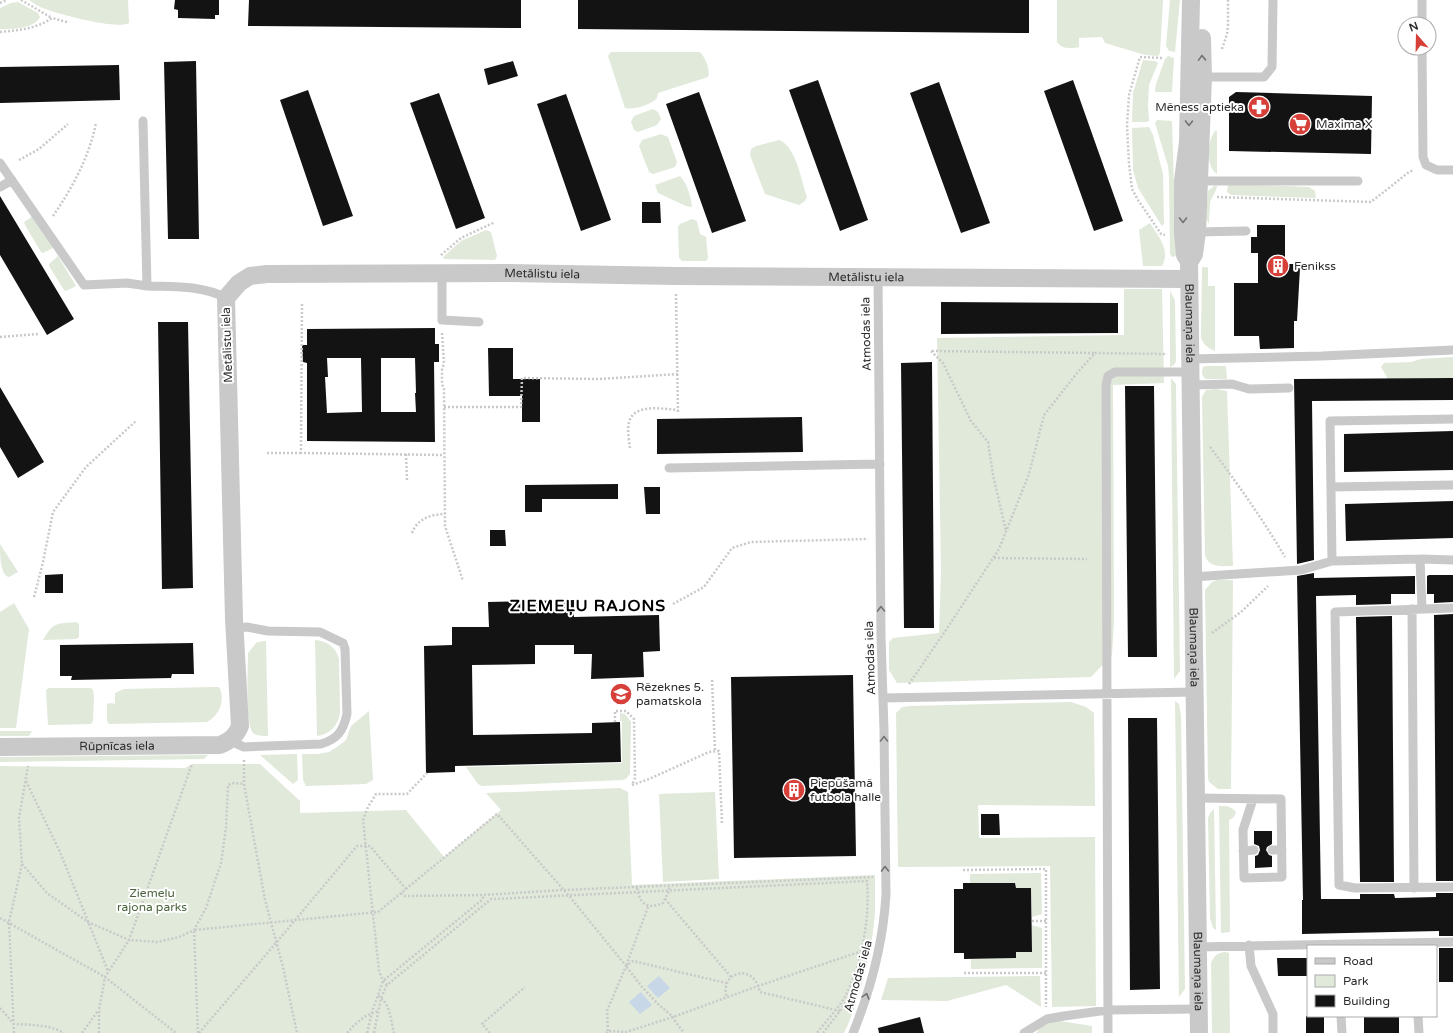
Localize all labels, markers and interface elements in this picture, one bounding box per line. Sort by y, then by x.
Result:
north arrow [1397,16,1437,56]
text: N [1407,19,1420,35]
one-way arrow [1198,55,1207,61]
pharmacy icon: Mēness aptieka [1246,94,1272,120]
place label: Mēness aptieka [1155,100,1244,114]
supermarket icon: Maxima X [1287,111,1313,137]
place label: Maxima X [1316,117,1373,131]
one-way arrow [1184,120,1193,126]
one-way arrow [1179,217,1187,223]
building icon: Fenikss [1265,253,1291,279]
place label: Fenikss [1294,259,1336,273]
street label: Metālistu iela [504,266,580,281]
street label: Metālistu iela [828,270,904,284]
street label: Blaumaņa iela [1182,283,1197,363]
street label: Atmodas iela [858,297,874,371]
street label: Metālistu iela [219,307,235,383]
district label: ZIEMEĻU RAJONS [510,596,666,616]
one-way arrow [877,606,885,612]
street label: Blaumaņa iela [1186,607,1202,687]
street label: Atmodas iela [862,621,878,695]
place label: Rēzeknes 5. pamatskola [636,680,704,708]
school or university icon: Rēzeknes 5. pamatskola [608,681,634,707]
one-way arrow [880,736,888,742]
street label: Rūpnīcas iela [79,739,155,753]
place label: Piepūšamā futbola halle [810,776,881,804]
building icon: Piepūšamā futbola halle [781,777,807,803]
one-way arrow [881,866,890,872]
park label: Ziemeļu rajona parks [117,886,187,914]
street label: Blaumaņa iela [1191,931,1206,1011]
street label: Atmodas iela [841,938,875,1014]
legend [1307,945,1437,1017]
text: Road [1343,954,1373,968]
text: Park [1343,974,1369,988]
one-way arrow [861,993,870,1000]
text: Building [1343,994,1390,1008]

